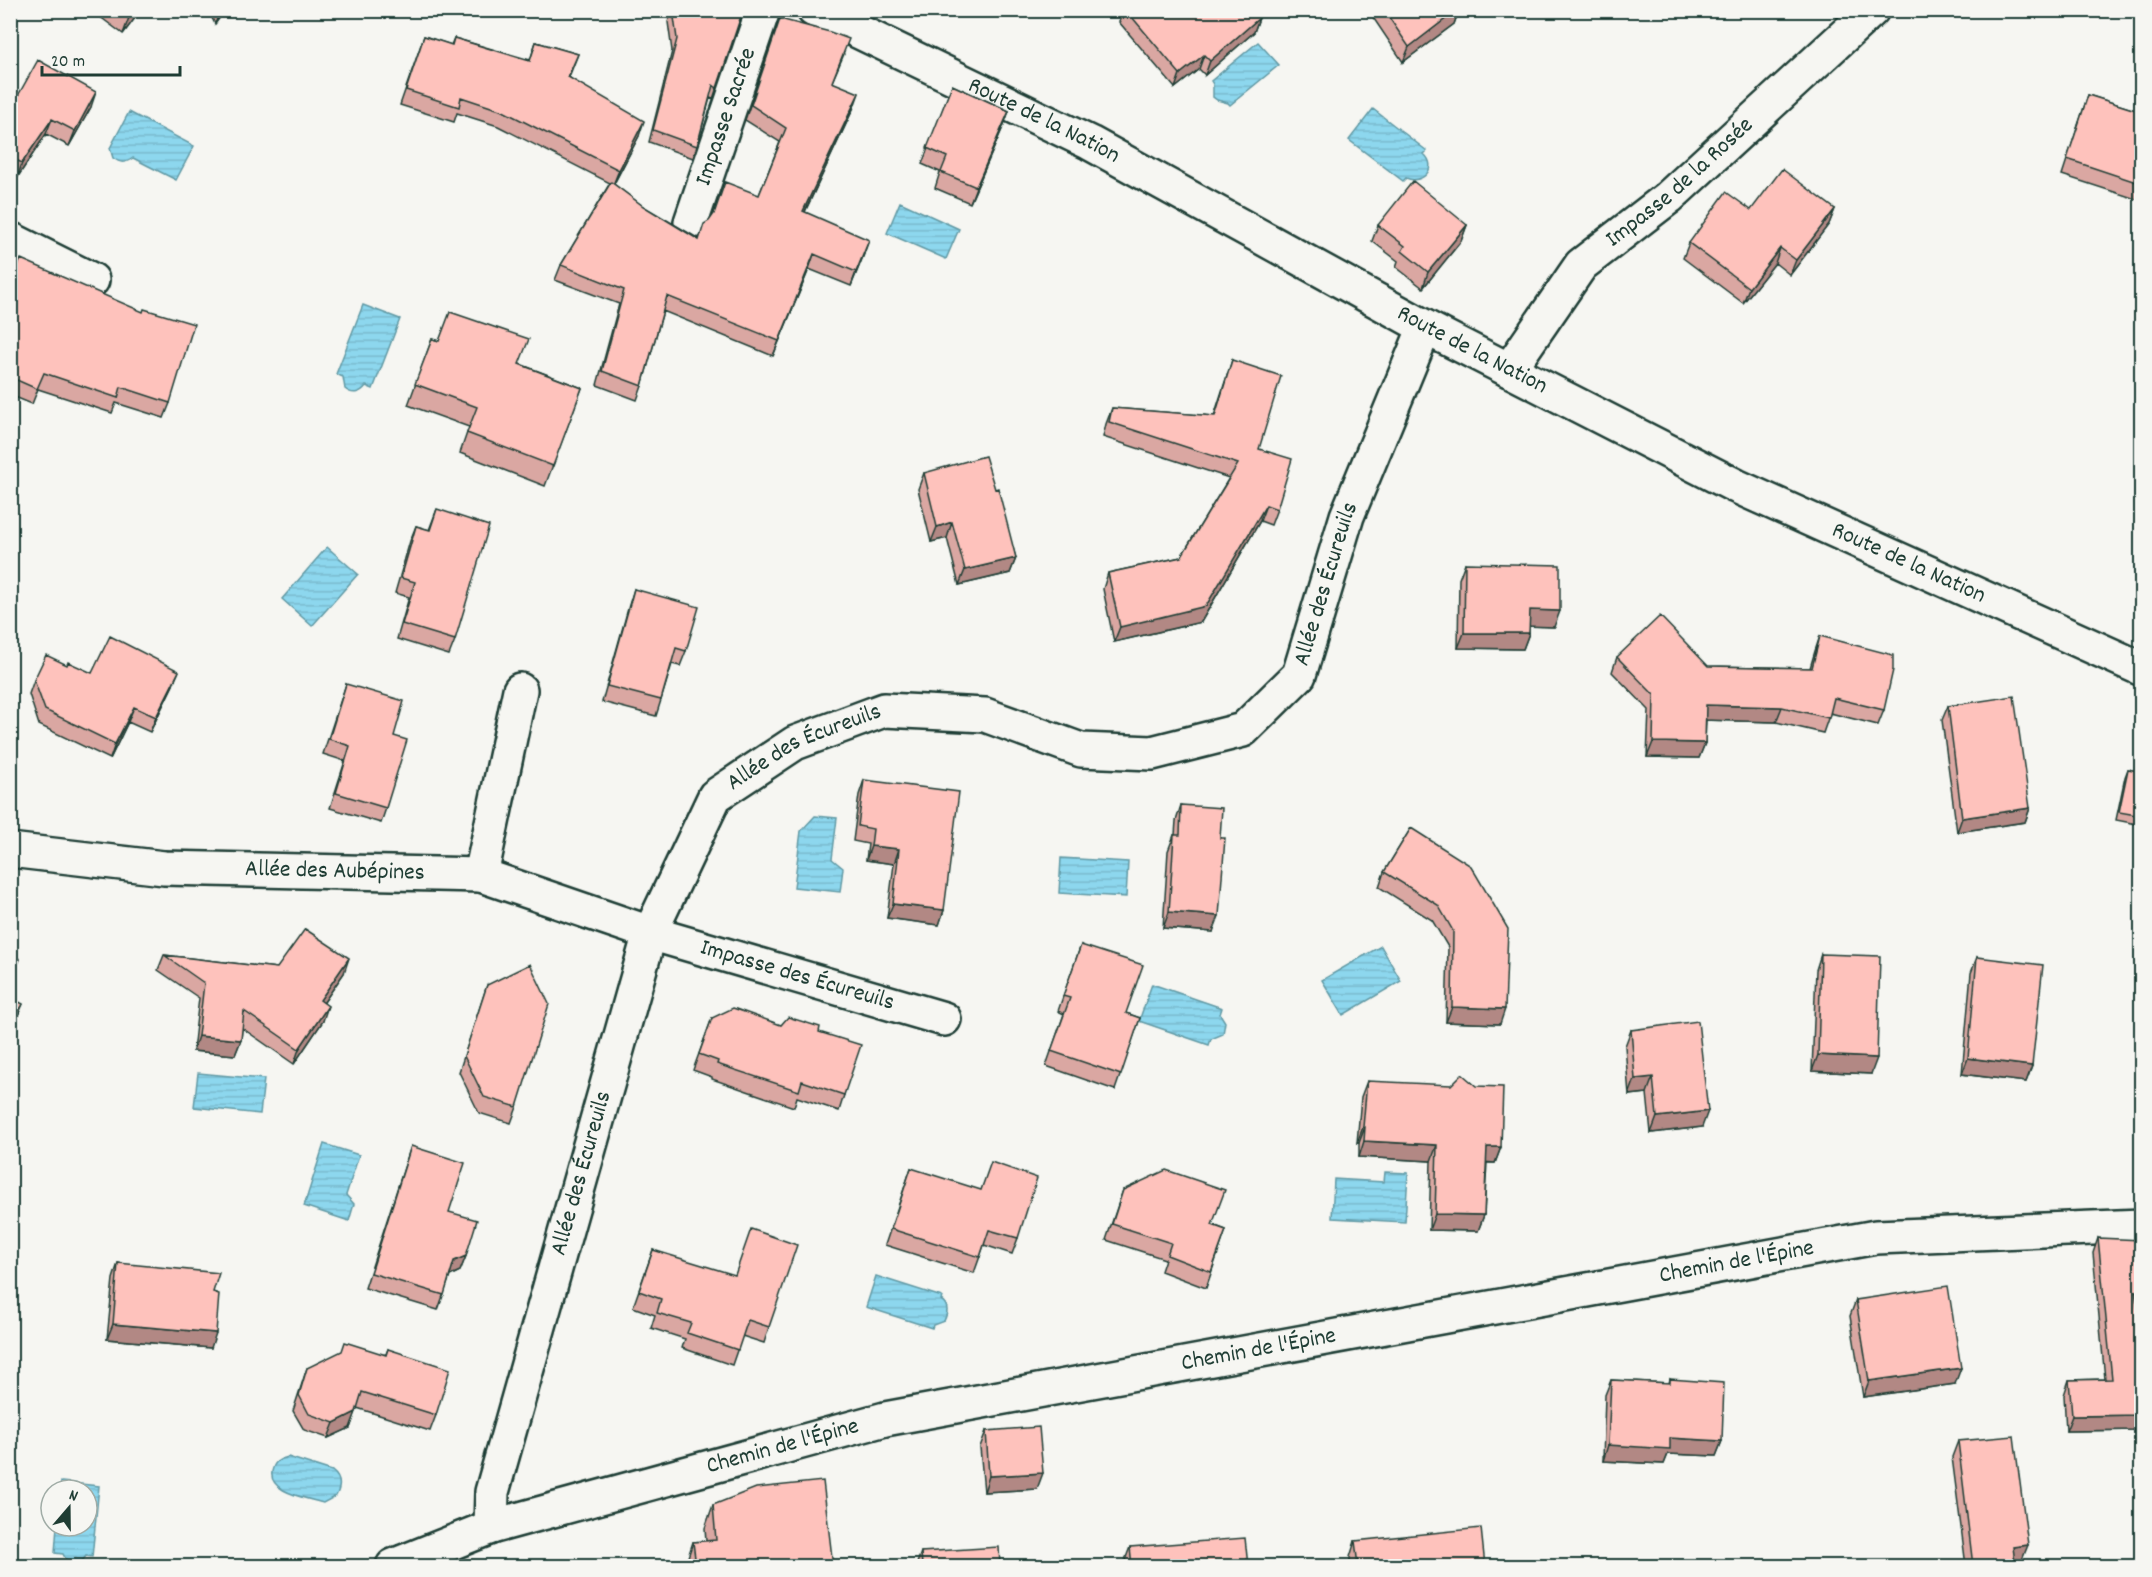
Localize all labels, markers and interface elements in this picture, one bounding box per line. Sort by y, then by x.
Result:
scale bar [42,39,180,77]
street label: Impasse Sacrée [687,43,766,191]
text: 20 m [51,50,85,75]
street label: Route de la Nation [962,69,1126,173]
street label: Impasse de la Rosée [1599,110,1762,257]
street label: Route de la Nation [1390,297,1553,404]
street label: Allée des Écureuils [1286,497,1368,670]
street label: Route de la Nation [1826,514,1991,613]
street label: Allée des Écureuils [720,695,886,800]
street label: Allée des Aubépines [245,853,425,891]
street label: Impasse des Écureuils [696,931,898,1021]
street label: Allée des Écureuils [543,1087,621,1260]
street label: Chemin de l'Épine [1657,1232,1817,1293]
street label: Chemin de l'Épine [1179,1319,1339,1381]
street label: Chemin de l'Épine [703,1410,863,1484]
north arrow [39,1478,99,1538]
text: N [66,1484,81,1508]

